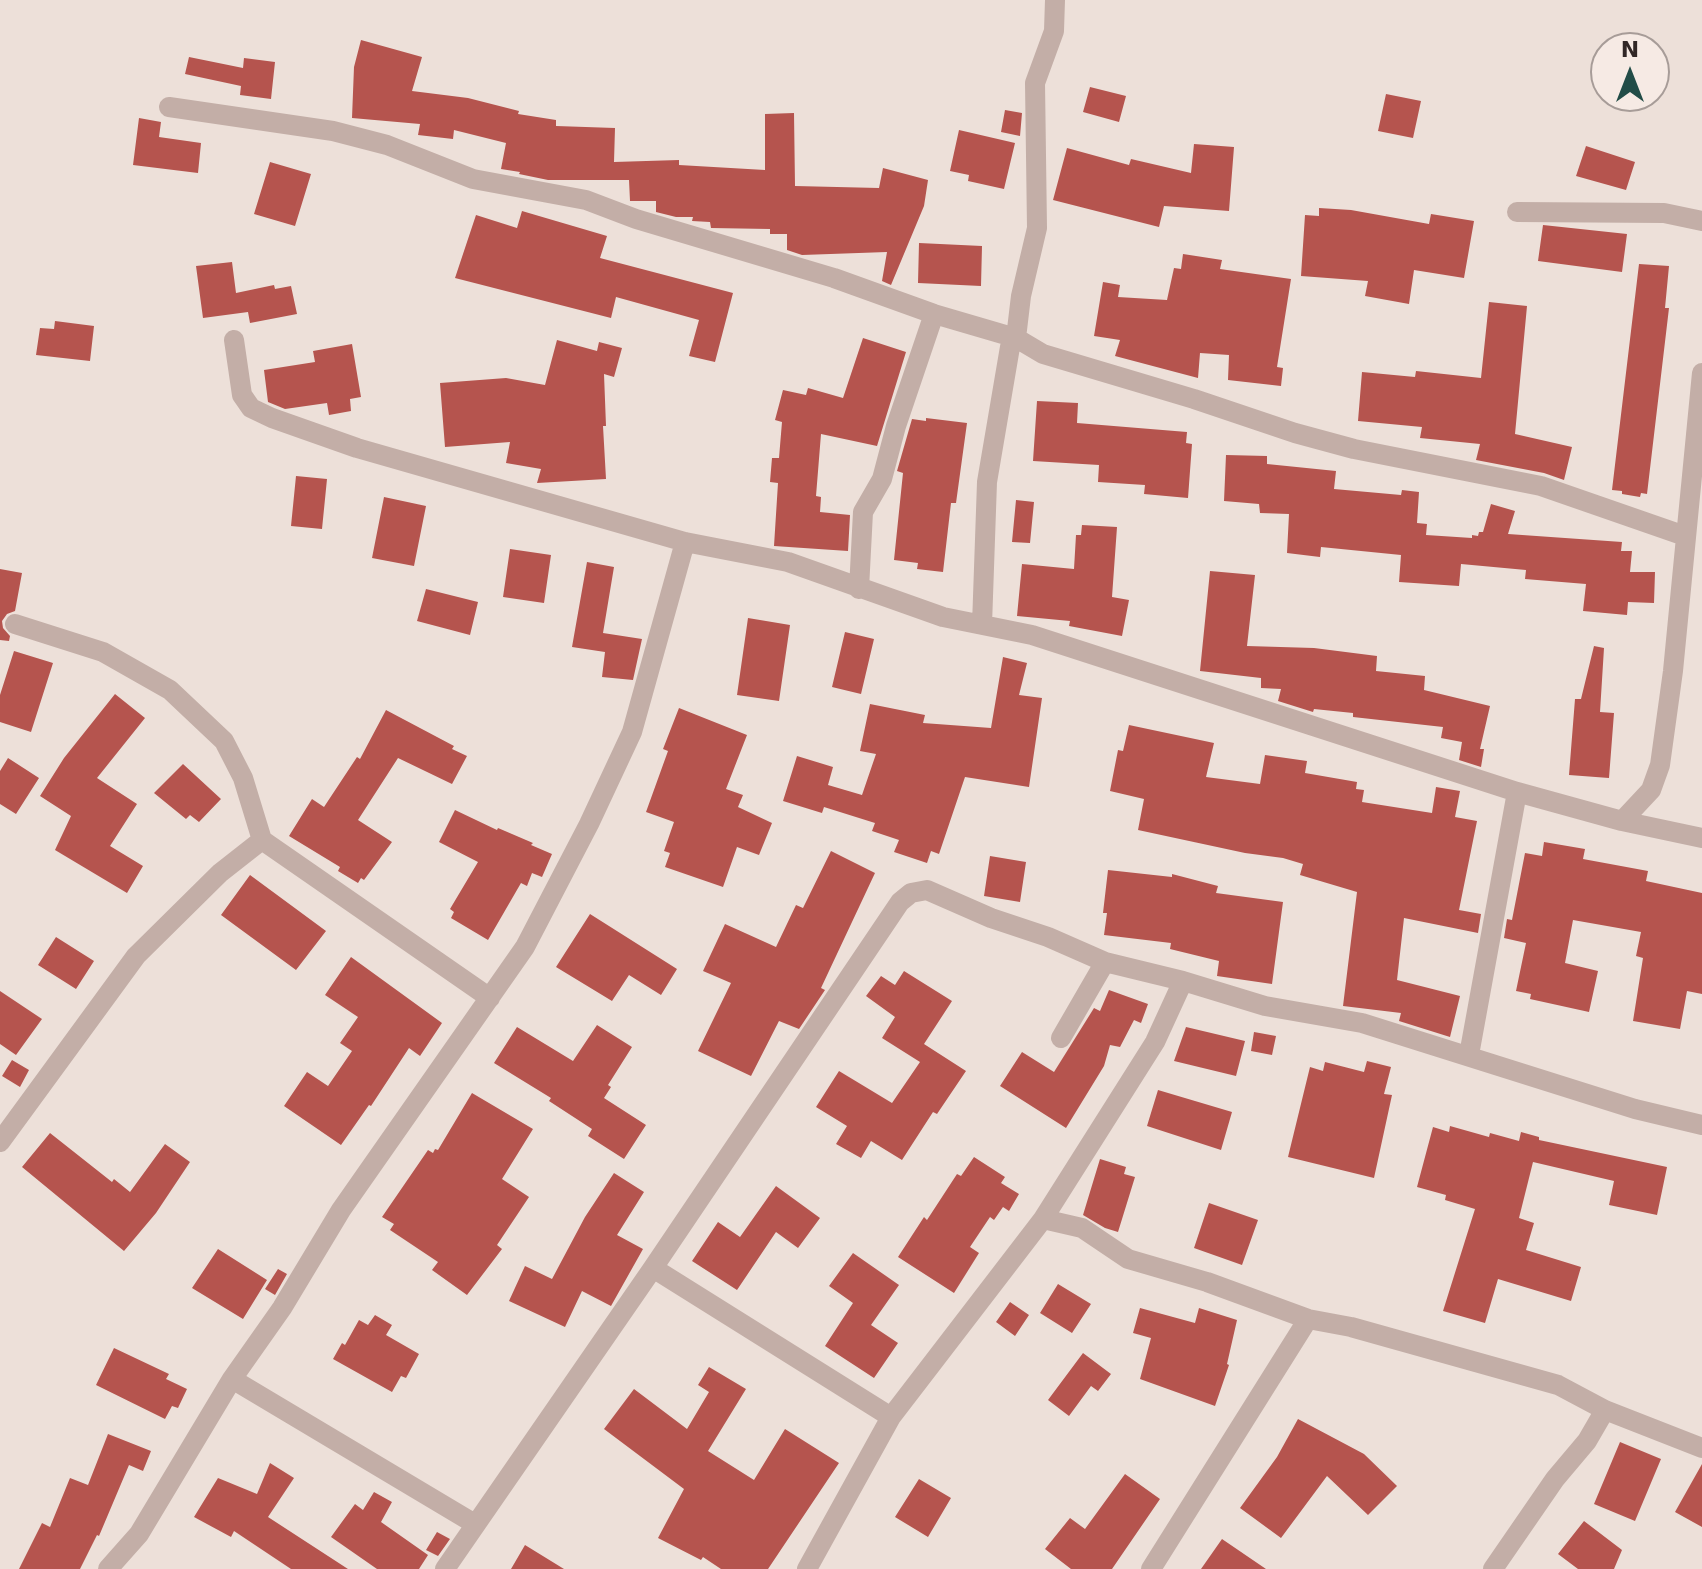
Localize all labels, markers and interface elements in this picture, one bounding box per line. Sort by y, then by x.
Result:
north arrow [1590,32,1670,112]
text: N [1621,37,1639,62]

